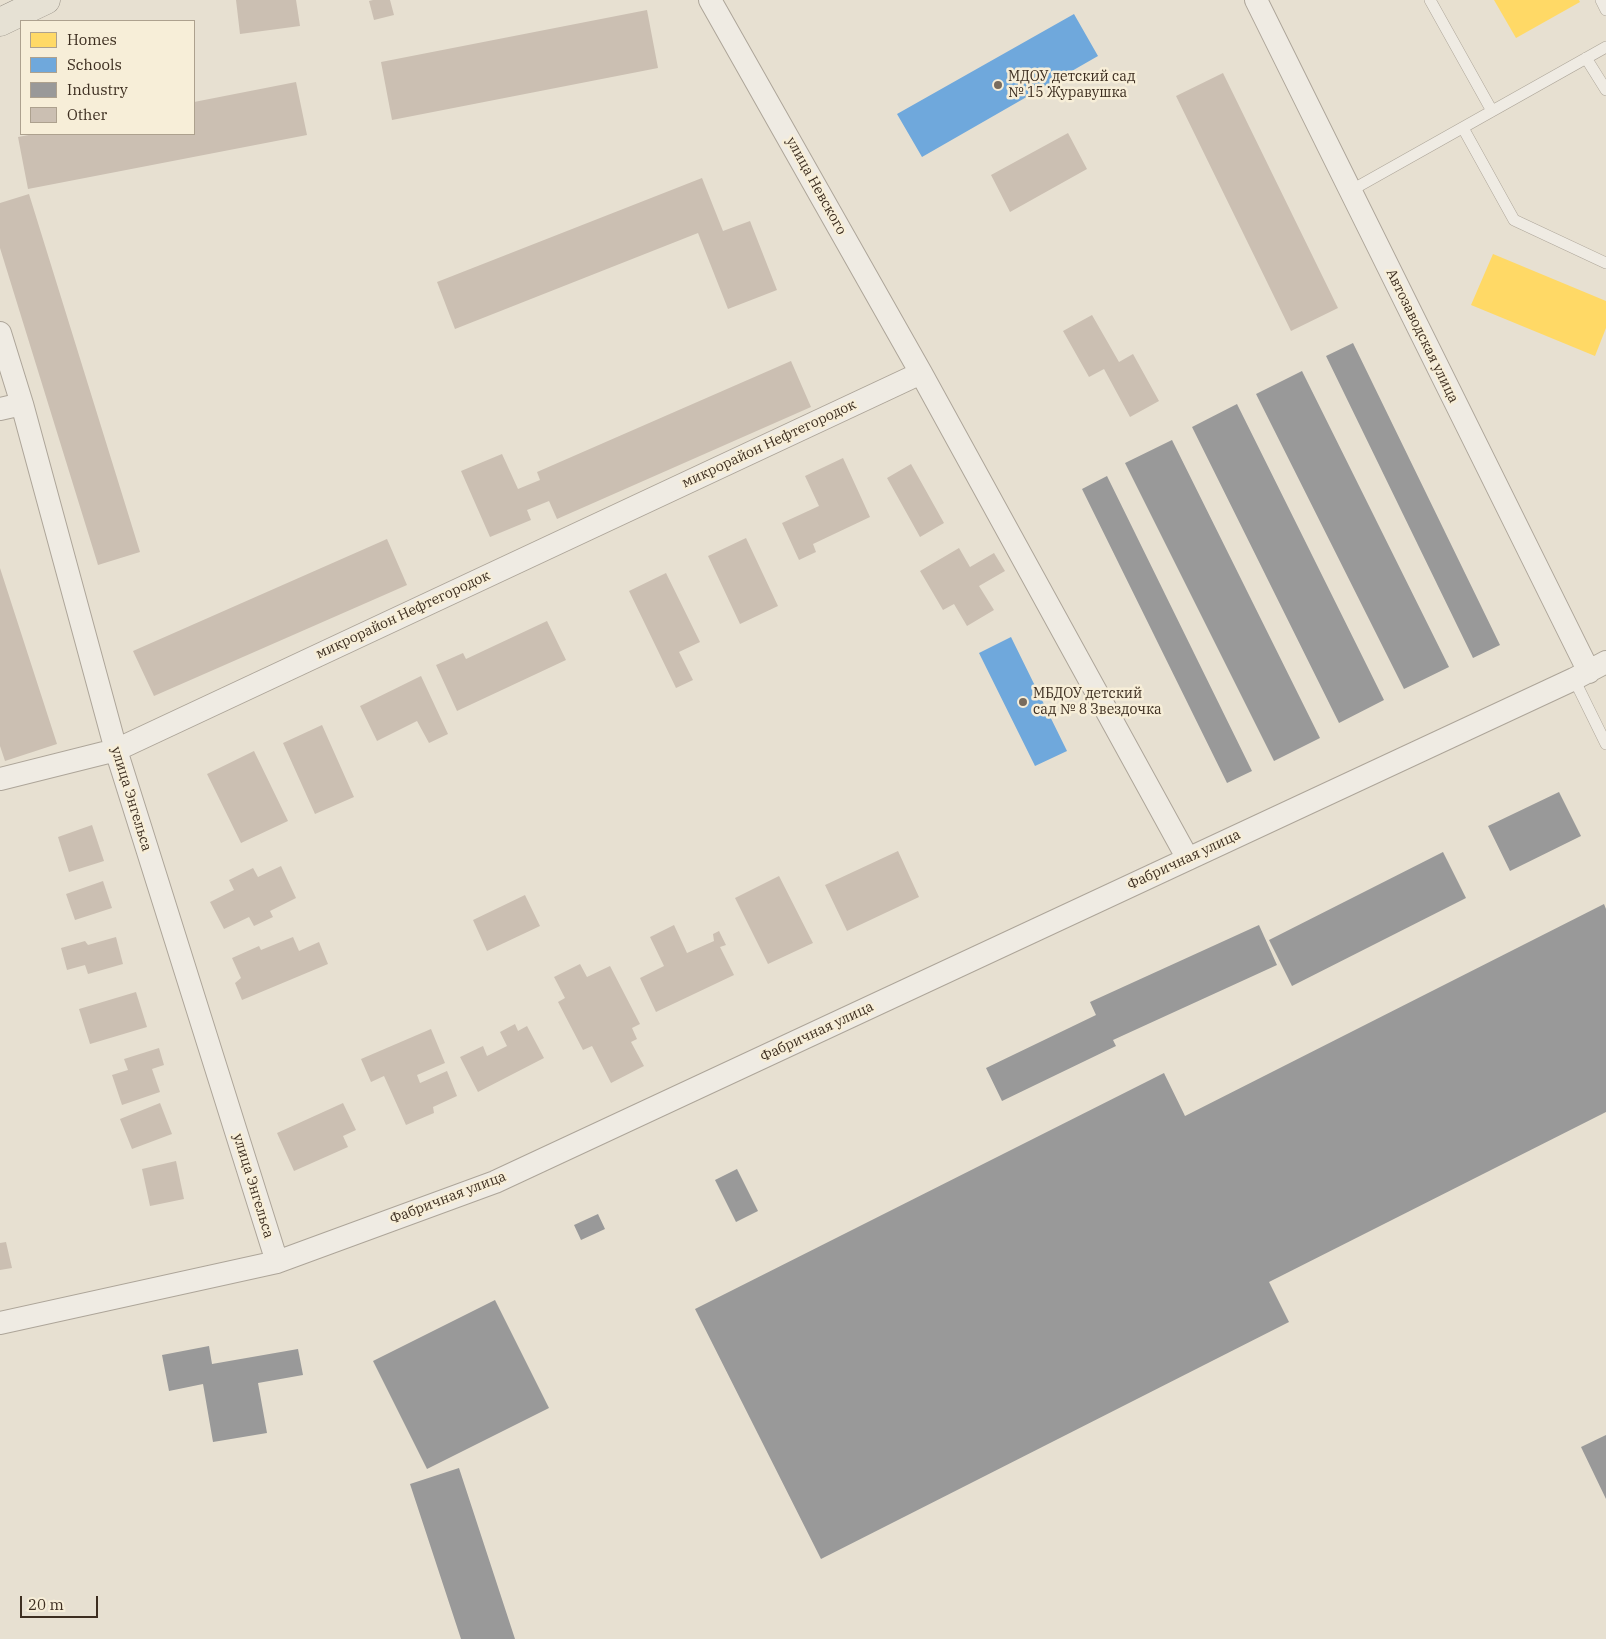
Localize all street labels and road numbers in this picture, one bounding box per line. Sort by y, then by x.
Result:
street label: улица Невского [782,134,850,238]
street label: Автозаводская улица [1382,266,1462,406]
street label: микрорайон Нефтегородок [679,396,859,492]
street label: микрорайон Нефтегородок [313,567,493,663]
street label: улица Энгельса [107,745,155,853]
street label: Фабричная улица [1125,826,1243,894]
street label: Фабричная улица [758,998,876,1066]
street label: улица Энгельса [229,1132,277,1240]
street label: Фабричная улица [388,1168,508,1228]

